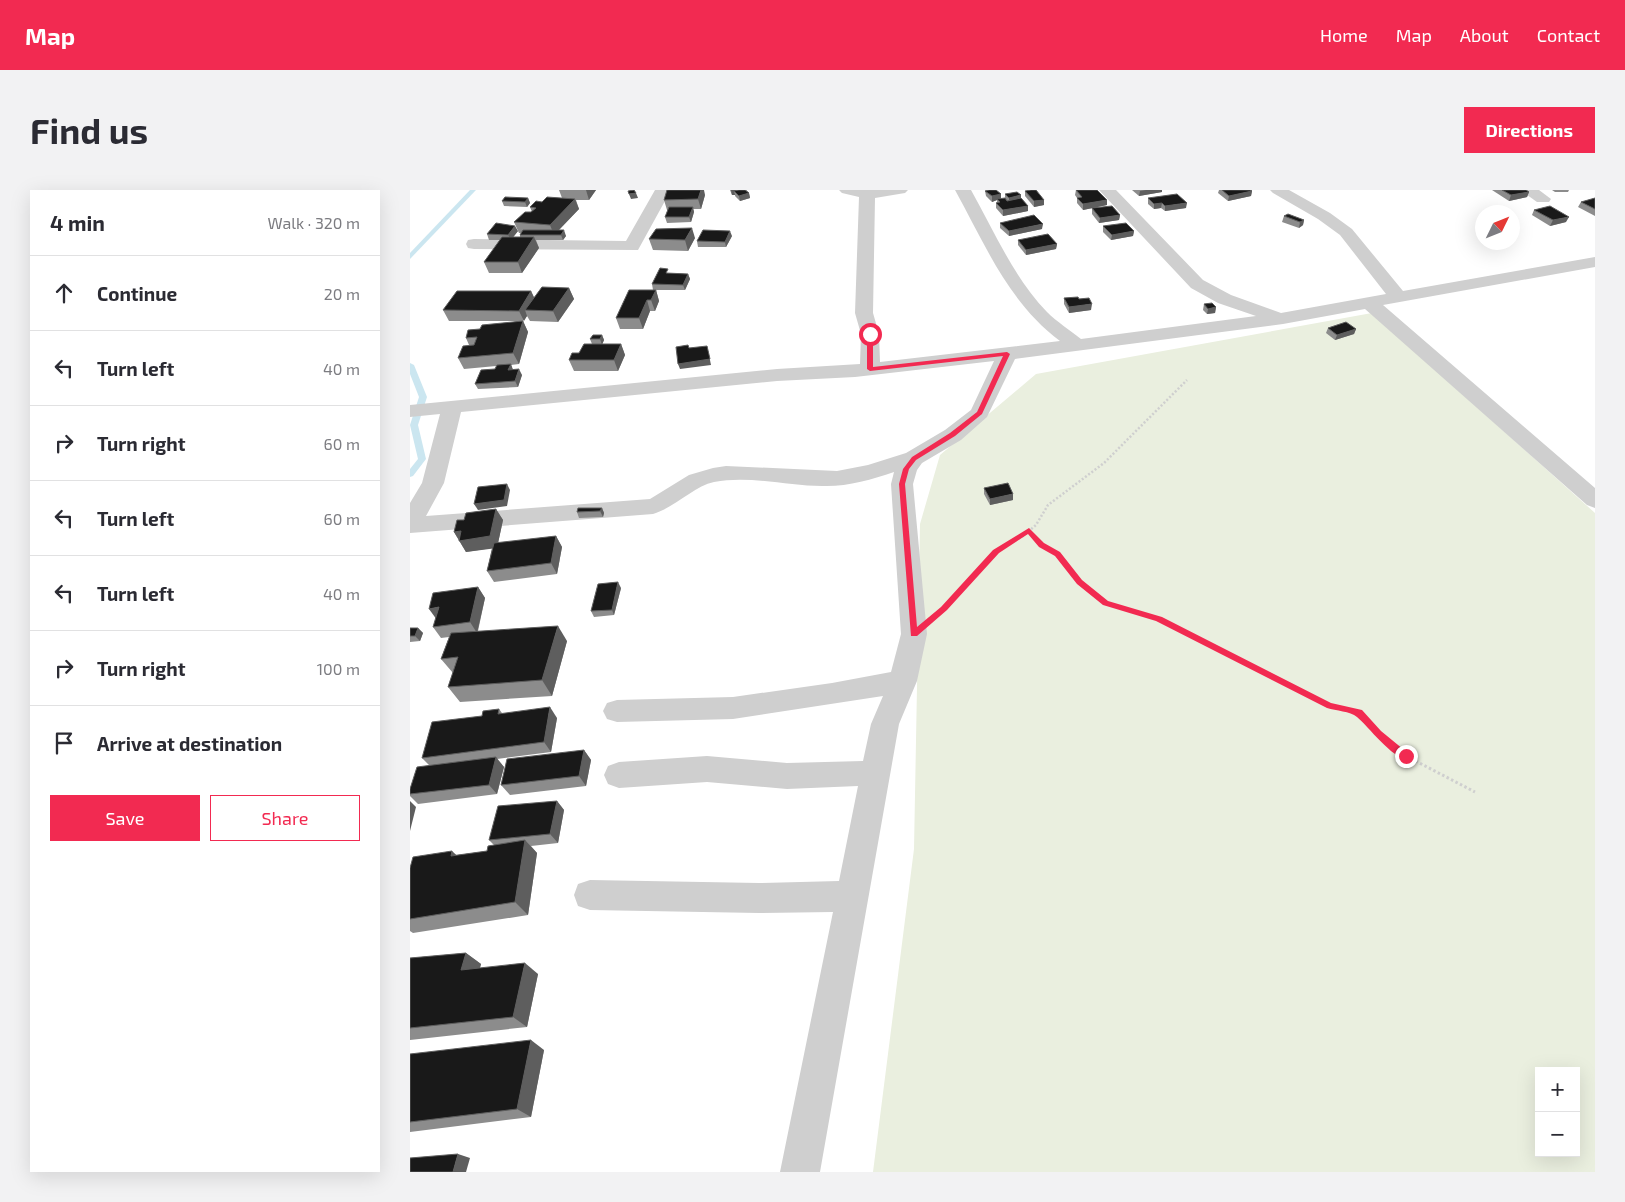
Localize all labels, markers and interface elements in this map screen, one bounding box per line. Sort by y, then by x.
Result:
text: Map [25,21,75,50]
text: Home [1320,24,1368,46]
text: Map [1396,24,1432,46]
text: About [1460,24,1509,46]
text: Contact [1537,24,1600,46]
button: Directions [1464,107,1595,153]
text: Find us [30,109,148,151]
north arrow [1475,205,1520,250]
text: 4 min [50,210,105,235]
text: Walk · 320 m [267,213,360,232]
icon: ahead [50,279,78,307]
text: Continue [97,282,177,305]
text: 20 m [324,284,360,303]
route start [859,323,882,346]
icon: left [50,354,78,382]
text: Turn left [97,357,174,380]
text: 40 m [323,359,360,378]
icon: right [50,429,78,457]
text: Turn right [97,432,185,455]
text: 60 m [324,434,360,453]
icon: left [50,504,78,532]
text: Turn left [97,507,174,530]
text: 60 m [324,509,360,528]
icon: left [50,579,78,607]
text: Turn left [97,582,174,605]
text: 40 m [323,584,360,603]
icon: right [50,654,78,682]
text: Turn right [97,657,185,680]
text: 100 m [317,659,360,678]
icon: arrive [50,729,78,757]
text: Arrive at destination [97,732,282,755]
route end [1395,745,1418,768]
button: Save [50,795,200,841]
button: Share [210,795,360,841]
map controls [1535,1067,1580,1157]
button: + [1535,1067,1580,1112]
button: − [1535,1112,1580,1157]

